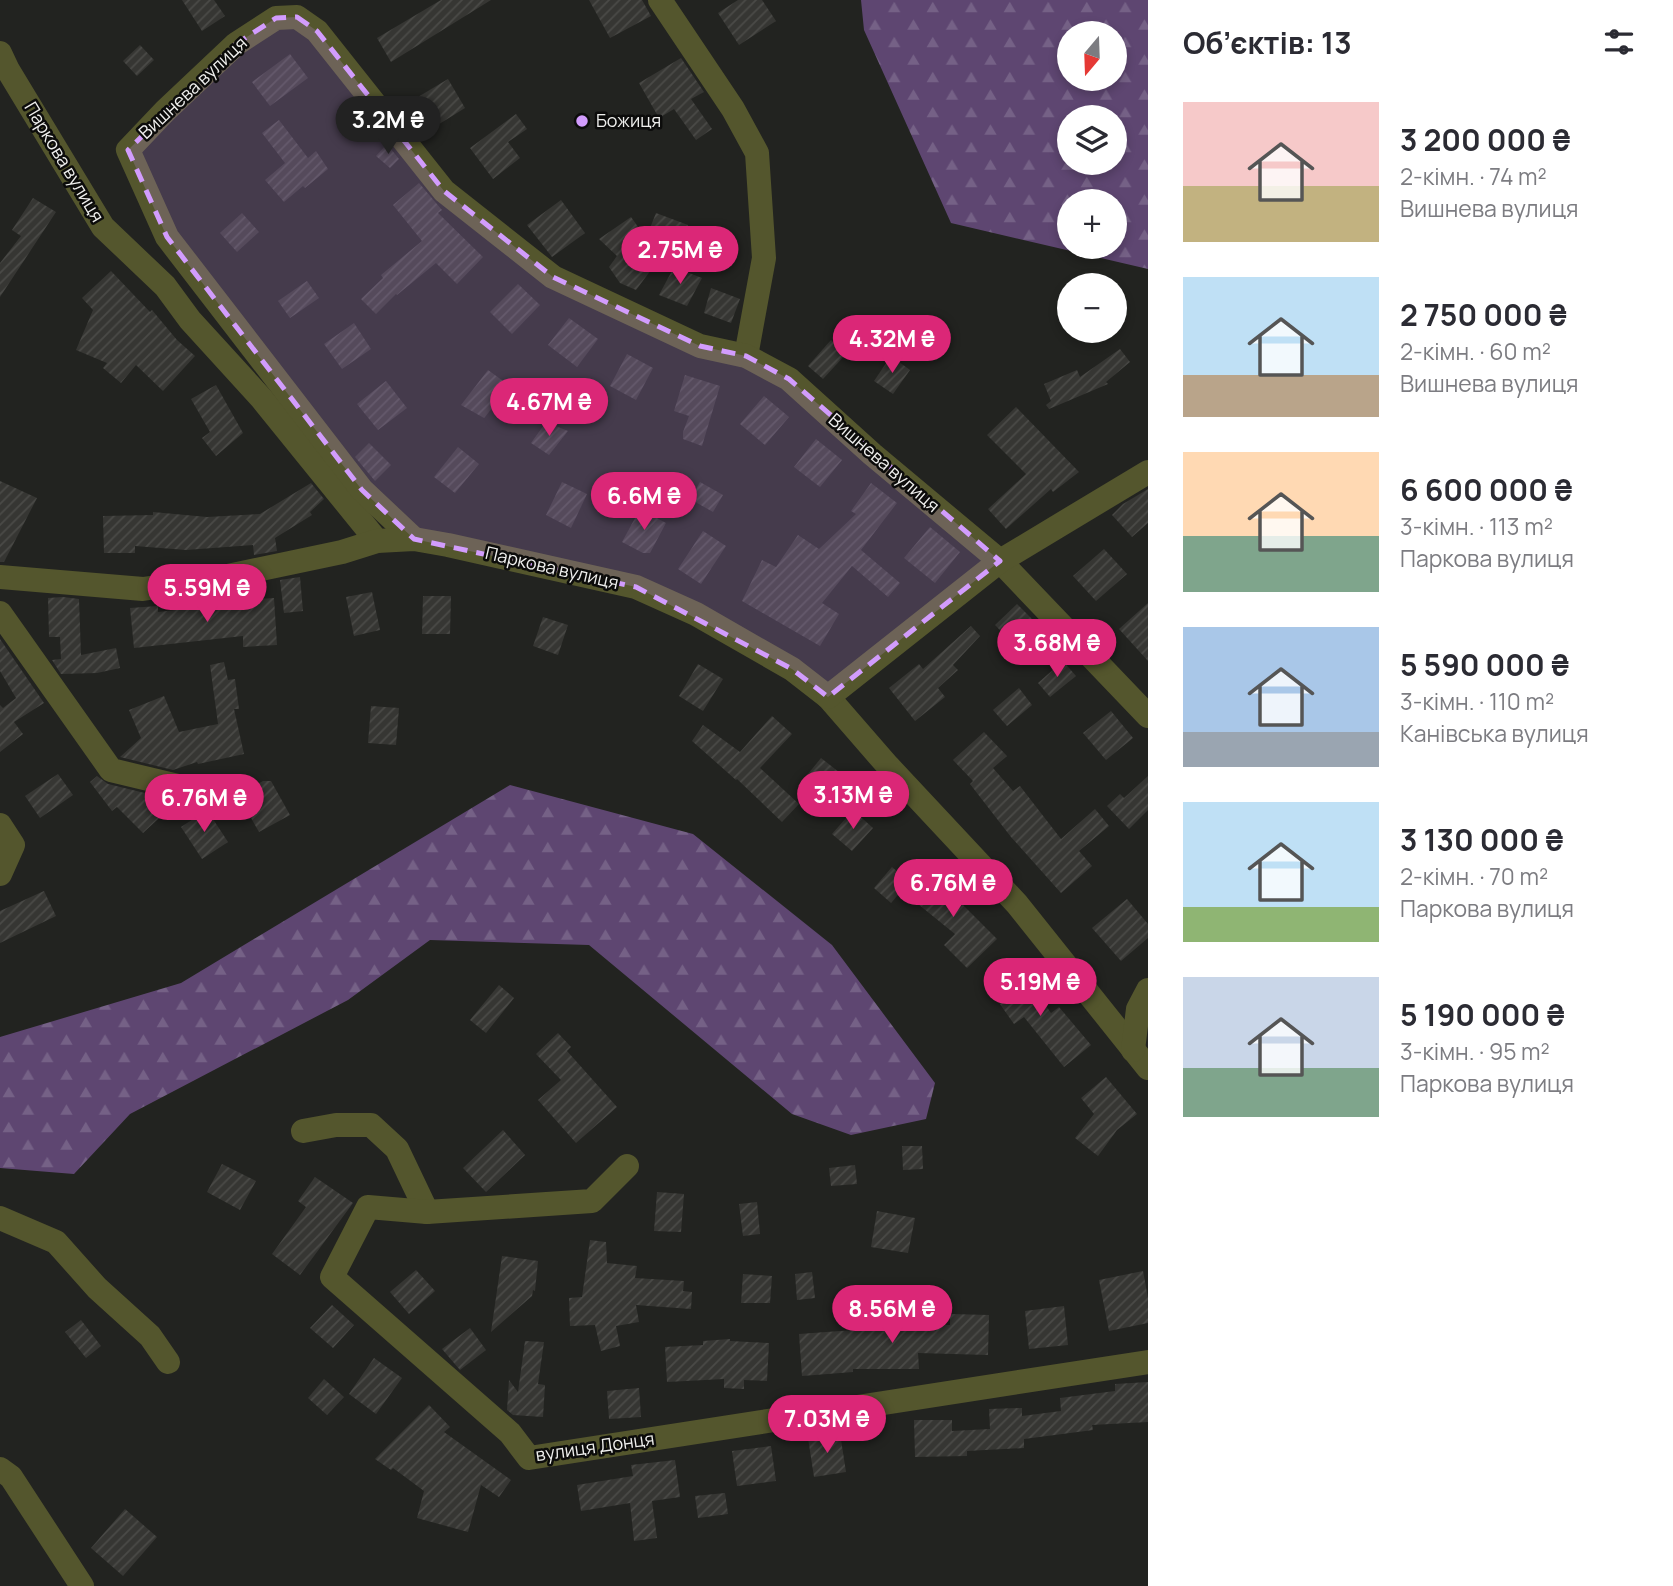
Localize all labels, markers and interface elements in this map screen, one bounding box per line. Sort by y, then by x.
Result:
north arrow [1057,21,1127,91]
map controls [1057,21,1127,343]
text: Об’єктів: 13 [1183,22,1352,63]
icon: filters [1600,23,1638,61]
street label: Вишнева вулиця [133,31,252,144]
pin: 3.2M ₴ [331,96,445,156]
street label: Паркова вулиця [20,97,110,226]
text: 3.2M ₴ [352,103,424,135]
button: layers [1057,105,1127,175]
place label: Божиця [596,108,661,132]
marker: Божиця [574,113,590,129]
text: 3 200 000 ₴ [1400,119,1571,160]
icon: home [1239,130,1323,214]
text: 2-кімн. · 74 m² [1400,160,1547,192]
button: + [1057,189,1127,259]
text: Вишнева вулиця [1400,192,1579,224]
pin: 2.75M ₴ [615,226,745,286]
text: 2.75M ₴ [637,233,723,265]
button: − [1057,273,1127,343]
text: 2 750 000 ₴ [1400,294,1567,335]
icon: home [1239,305,1323,389]
pin: 4.32M ₴ [827,316,957,375]
text: 4.32M ₴ [849,322,935,354]
text: 2-кімн. · 60 m² [1400,335,1551,367]
text: Вишнева вулиця [1400,367,1579,399]
pin: 4.67M ₴ [484,378,614,438]
text: 4.67M ₴ [506,385,592,417]
street label: Вишнева вулиця [824,407,945,517]
text: 6 600 000 ₴ [1400,469,1573,510]
pin: 6.6M ₴ [587,472,701,532]
text: 6.6M ₴ [607,479,681,511]
icon: home [1239,480,1323,564]
text: 3-кімн. · 113 m² [1400,510,1553,542]
street label: Паркова вулиця [483,540,621,594]
text: Паркова вулиця [1400,542,1574,574]
pin: 5.59M ₴ [142,564,272,624]
text: 5.59M ₴ [164,571,250,603]
pin: 3.68M ₴ [992,620,1122,679]
text: 3.68M ₴ [1013,626,1101,658]
text: 5 590 000 ₴ [1400,644,1570,685]
icon: home [1239,655,1323,739]
text: 3-кімн. · 110 m² [1400,685,1554,717]
text: Канівська вулиця [1400,717,1589,749]
pin: 3.13M ₴ [788,772,918,831]
pin: 6.76M ₴ [139,774,269,834]
text: 3.13M ₴ [813,778,893,810]
text: 6.76M ₴ [161,781,247,813]
text: 3 130 000 ₴ [1400,819,1564,860]
icon: home [1239,830,1323,914]
pin: 6.76M ₴ [888,860,1018,919]
text: 2-кімн. · 70 m² [1400,860,1548,892]
text: 6.76M ₴ [910,866,996,898]
text: Паркова вулиця [1400,892,1574,924]
pin: 5.19M ₴ [975,958,1105,1018]
text: 5.19M ₴ [1000,965,1080,997]
text: 5 190 000 ₴ [1400,994,1565,1035]
icon: home [1239,1005,1323,1089]
text: 3-кімн. · 95 m² [1400,1035,1550,1067]
text: Паркова вулиця [1400,1067,1574,1099]
pin: 8.56M ₴ [827,1286,957,1345]
text: 8.56M ₴ [848,1292,936,1324]
pin: 7.03M ₴ [762,1396,892,1455]
text: 7.03M ₴ [784,1402,870,1434]
street label: вулиця Донця [534,1426,656,1466]

